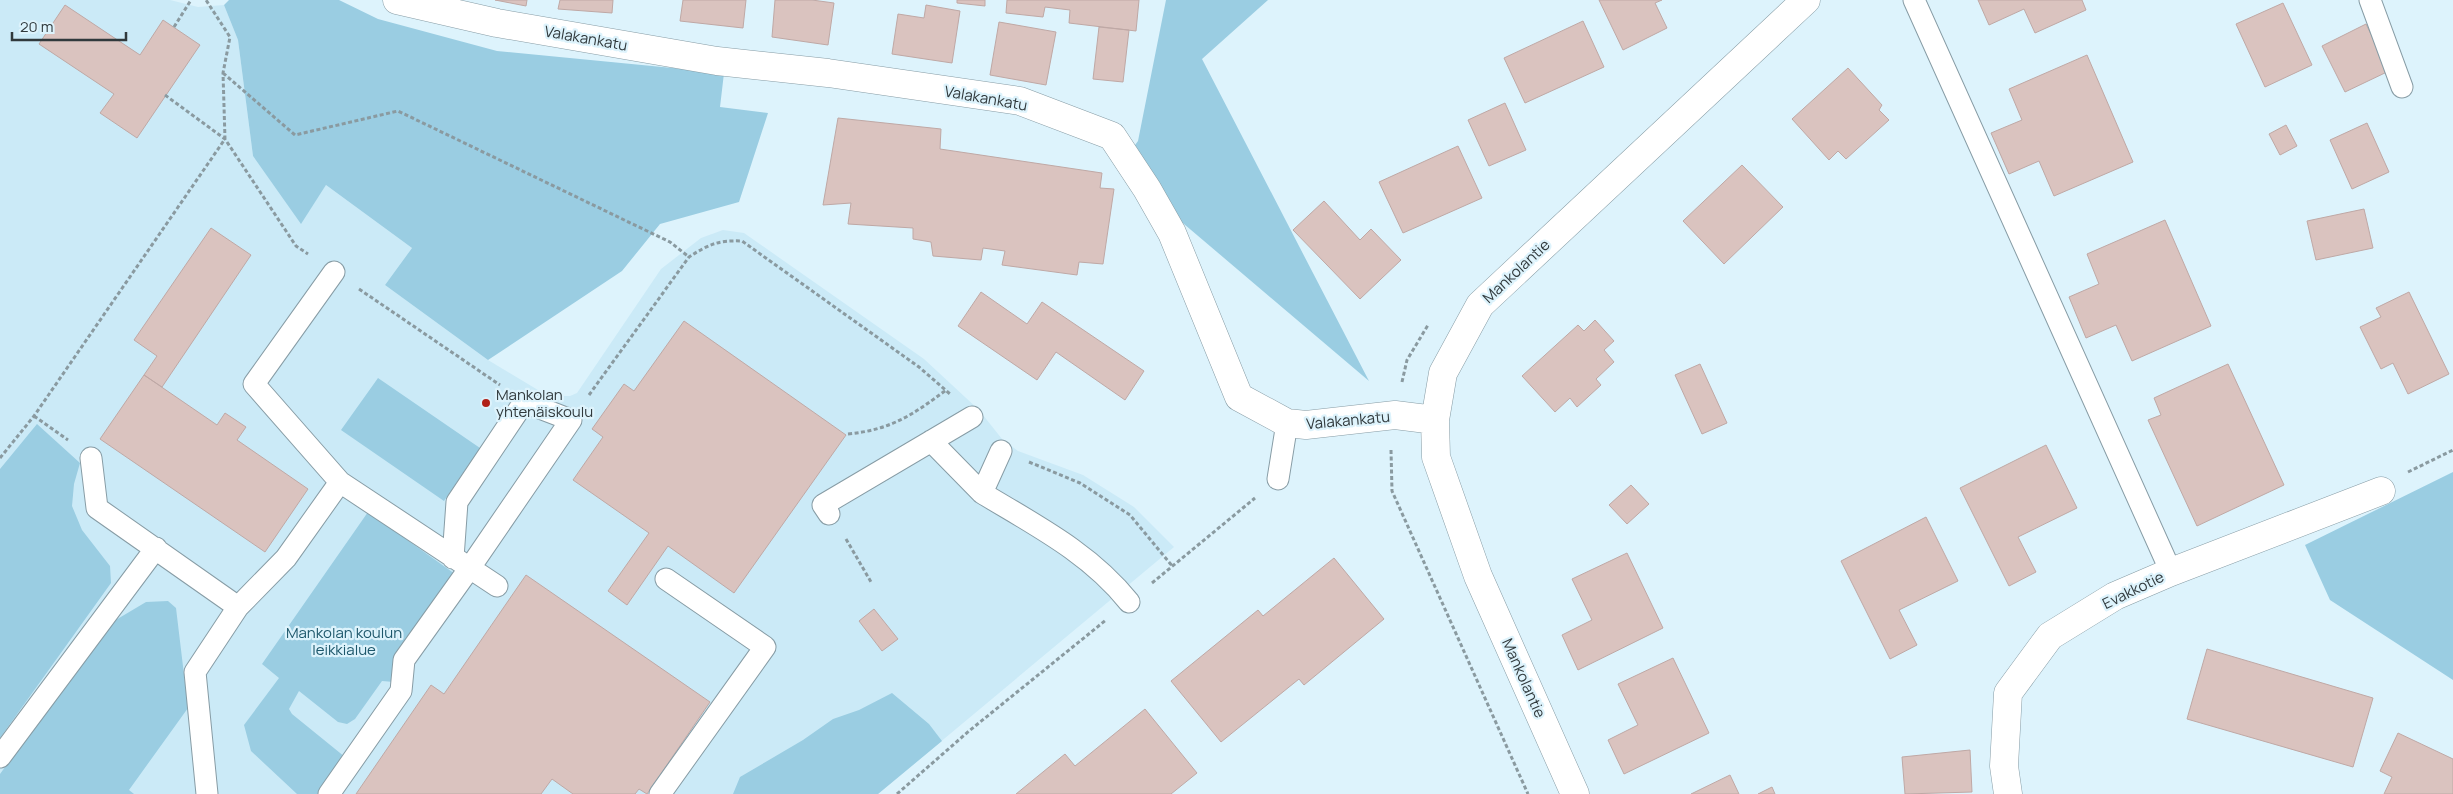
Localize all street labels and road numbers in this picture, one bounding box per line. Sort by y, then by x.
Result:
street label: Valakankatu [543,20,629,56]
street label: Valakankatu [943,80,1029,116]
street label: Mankolantie [1478,234,1554,308]
street label: Valakankatu [1305,406,1391,434]
street label: Evakkotie [2099,566,2167,614]
street label: Mankolantie [1497,635,1551,721]

